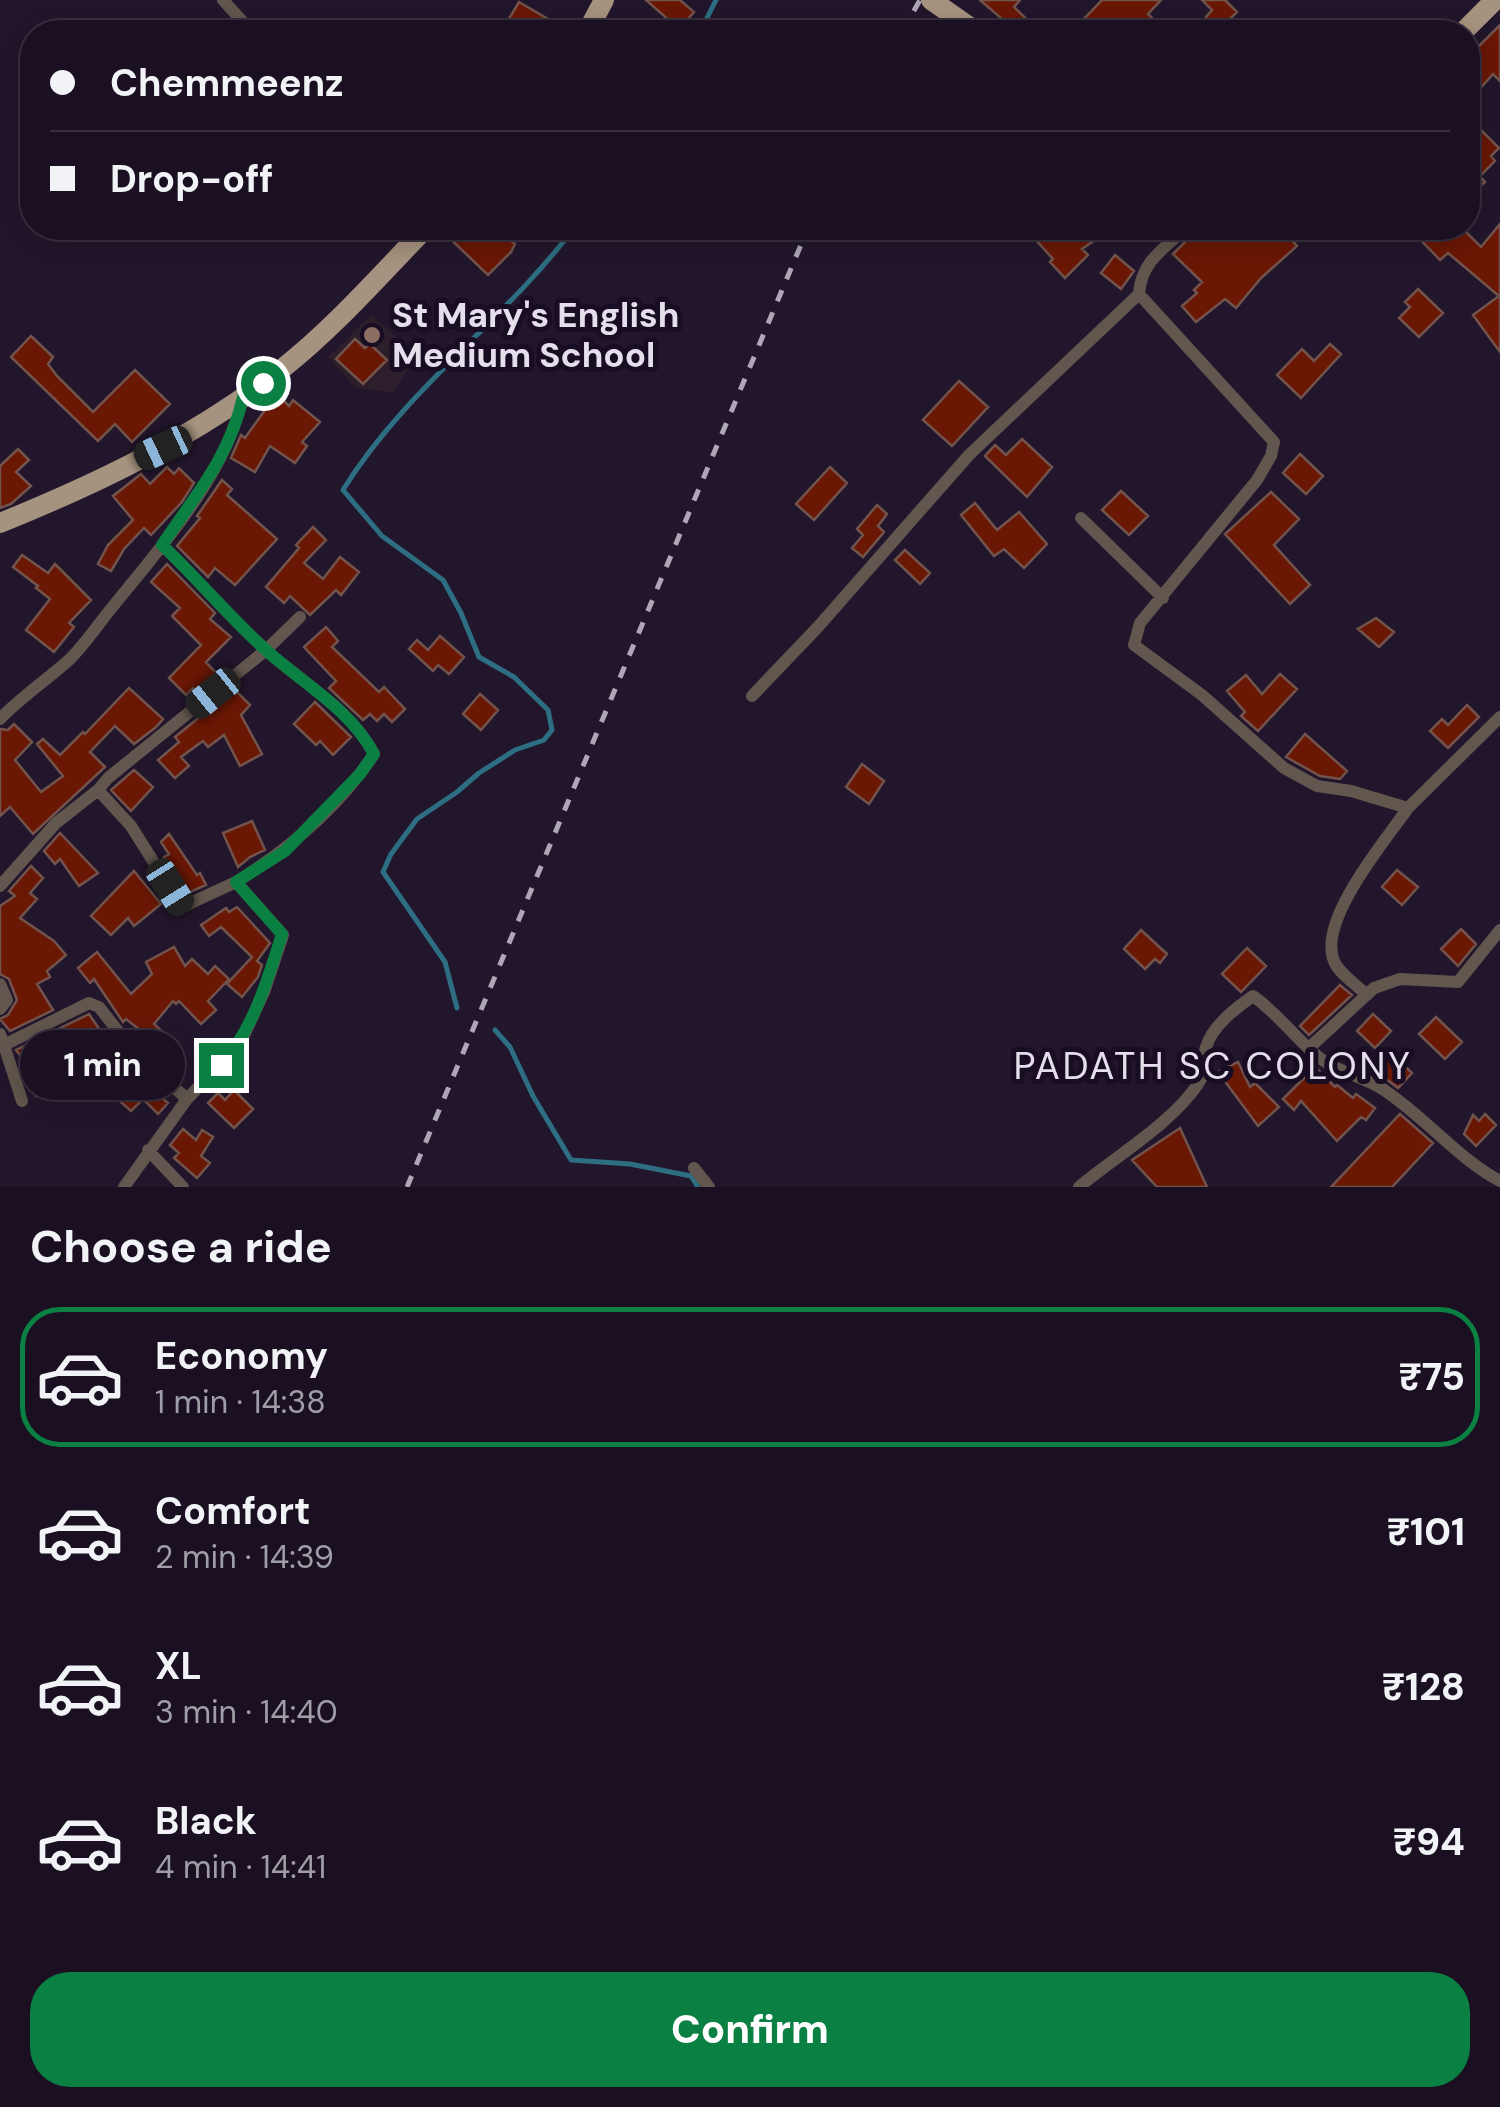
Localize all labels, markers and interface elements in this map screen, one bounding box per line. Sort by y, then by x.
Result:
text: Chemmeenz [110,58,344,108]
text: Drop-off [110,154,273,204]
place label: St Mary's English Medium School [392,292,679,378]
marker: St Mary's English Medium School [361,324,383,346]
route start [241,361,286,406]
car [129,422,197,474]
car [180,662,246,724]
car [141,854,199,920]
callout: 1 min [21,1030,186,1100]
district label: PADATH SC COLONY [1013,1041,1413,1091]
route end [199,1043,244,1088]
text: 1 min [63,1044,142,1086]
text: Choose a ride [30,1217,332,1276]
text: Economy [155,1331,328,1381]
icon: car [35,1332,125,1422]
text: ₹75 [1399,1352,1465,1402]
text: 1 min · 14:38 [155,1381,326,1423]
text: Comfort [155,1486,311,1536]
icon: car [35,1487,125,1577]
text: ₹101 [1387,1507,1465,1557]
text: 2 min · 14:39 [155,1536,334,1578]
text: XL [155,1641,202,1691]
icon: car [35,1642,125,1732]
text: ₹128 [1382,1662,1465,1712]
text: 3 min · 14:40 [155,1691,338,1733]
text: Black [155,1796,257,1846]
icon: car [35,1797,125,1887]
text: ₹94 [1393,1817,1465,1867]
text: 4 min · 14:41 [155,1846,326,1888]
button: Confirm [30,1972,1470,2087]

